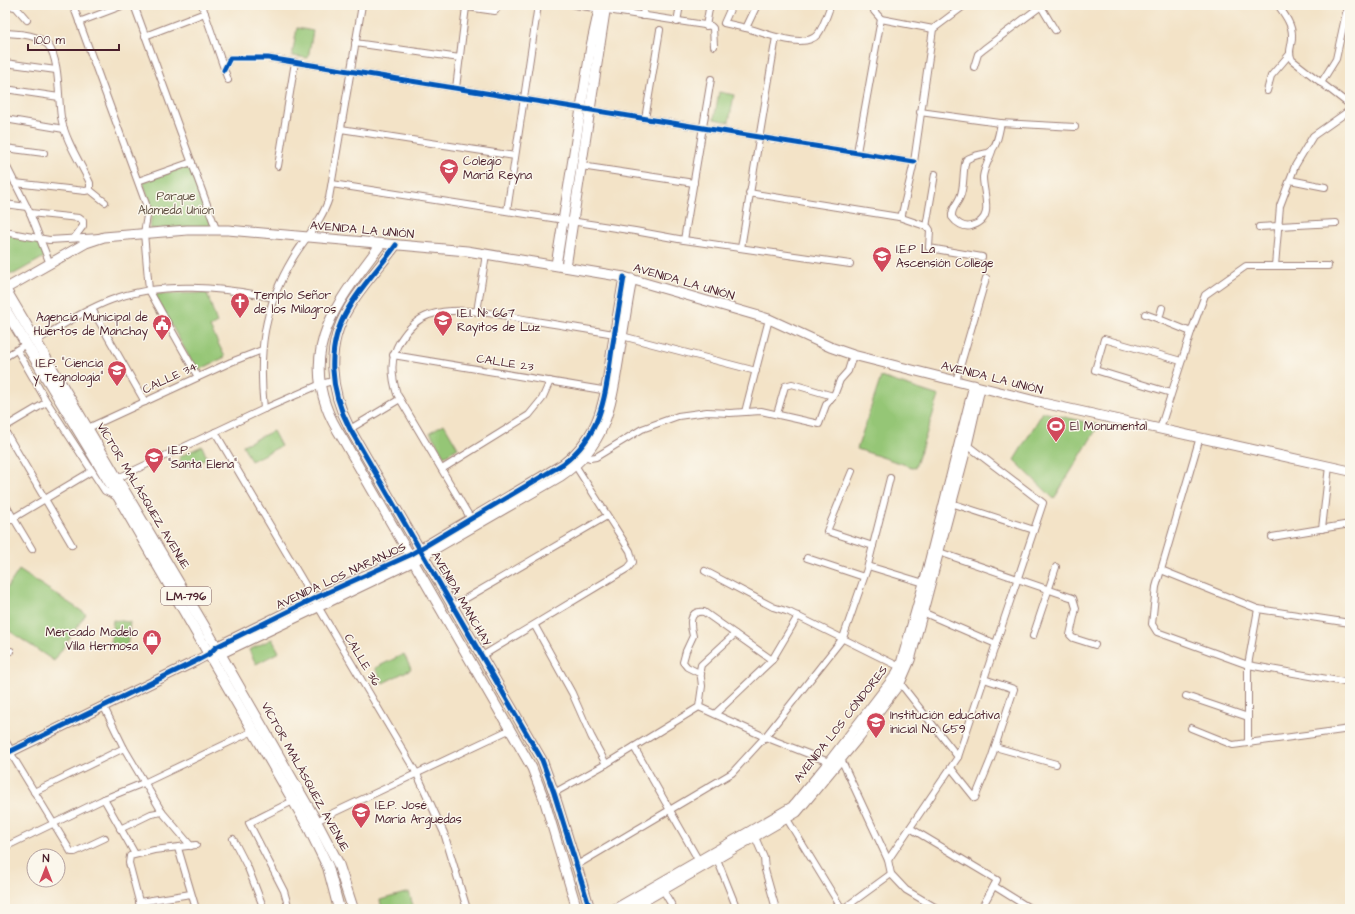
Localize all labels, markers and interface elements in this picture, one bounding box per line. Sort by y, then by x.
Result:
scale bar [28,26,119,52]
text: 100 m [34,32,65,49]
place label: Colegio Maria Reyna [463,153,532,185]
school or university icon: Colegio Maria Reyna [438,157,460,185]
park label: Parque Alameda Union [138,188,214,219]
street label: AVENIDA LA UNIÓN [309,217,415,243]
place label: I.E.P La Ascensión College [896,241,994,273]
school or university icon: I.E.P La Ascensión College [871,245,893,273]
street label: AVENIDA LA UNIÓN [631,259,737,305]
place label: Templo Señor de los Milagros [254,287,336,319]
church icon: Templo Señor de los Milagros [229,291,251,319]
place label: I.E.I. N° 667 Rayitos de Luz [457,305,540,337]
place label: Agencia Municipal de Huertos de Manchay [33,309,149,341]
school or university icon: I.E.I. N° 667 Rayitos de Luz [432,309,454,337]
public building icon: Agencia Municipal de Huertos de Manchay [151,313,173,341]
street label: CALLE 23 [475,350,535,376]
place label: I.E.P. "Ciencia y Tegnología" [33,355,103,387]
street label: AVENIDA LA UNIÓN [939,357,1045,399]
street label: CALLE 34 [140,358,200,398]
school or university icon: I.E.P. "Ciencia y Tegnología" [106,359,128,387]
sports icon: El Monumental [1045,415,1067,443]
place label: El Monumental [1070,418,1147,435]
street label: VÍCTOR MALÁSQUEZ AVENUE [92,419,194,573]
place label: I.E.P. "Santa Elena" [168,442,237,473]
school or university icon: I.E.P. "Santa Elena" [143,446,165,474]
street label: AVENIDA LOS NARANJOS [273,538,409,614]
street label: AVENIDA MANCHAY [427,548,495,650]
road number: LM-796 [161,587,211,605]
place label: Mercado Modelo Villa Hermosa [46,624,138,655]
shop icon: Mercado Modelo Villa Hermosa [141,628,163,656]
street label: CALLE 36 [340,631,385,690]
street label: AVENIDA LOS CÓNDORES [790,662,892,786]
street label: VÍCTOR MALÁSQUEZ AVENUE [257,699,353,855]
place label: Institución educativa inicial No. 659 [890,707,1000,738]
school or university icon: Institución educativa inicial No. 659 [865,711,887,739]
place label: I.E.P. José María Arguedas [375,797,462,829]
school or university icon: I.E.P. José María Arguedas [350,801,372,829]
north arrow [26,848,66,888]
text: N [43,851,50,866]

